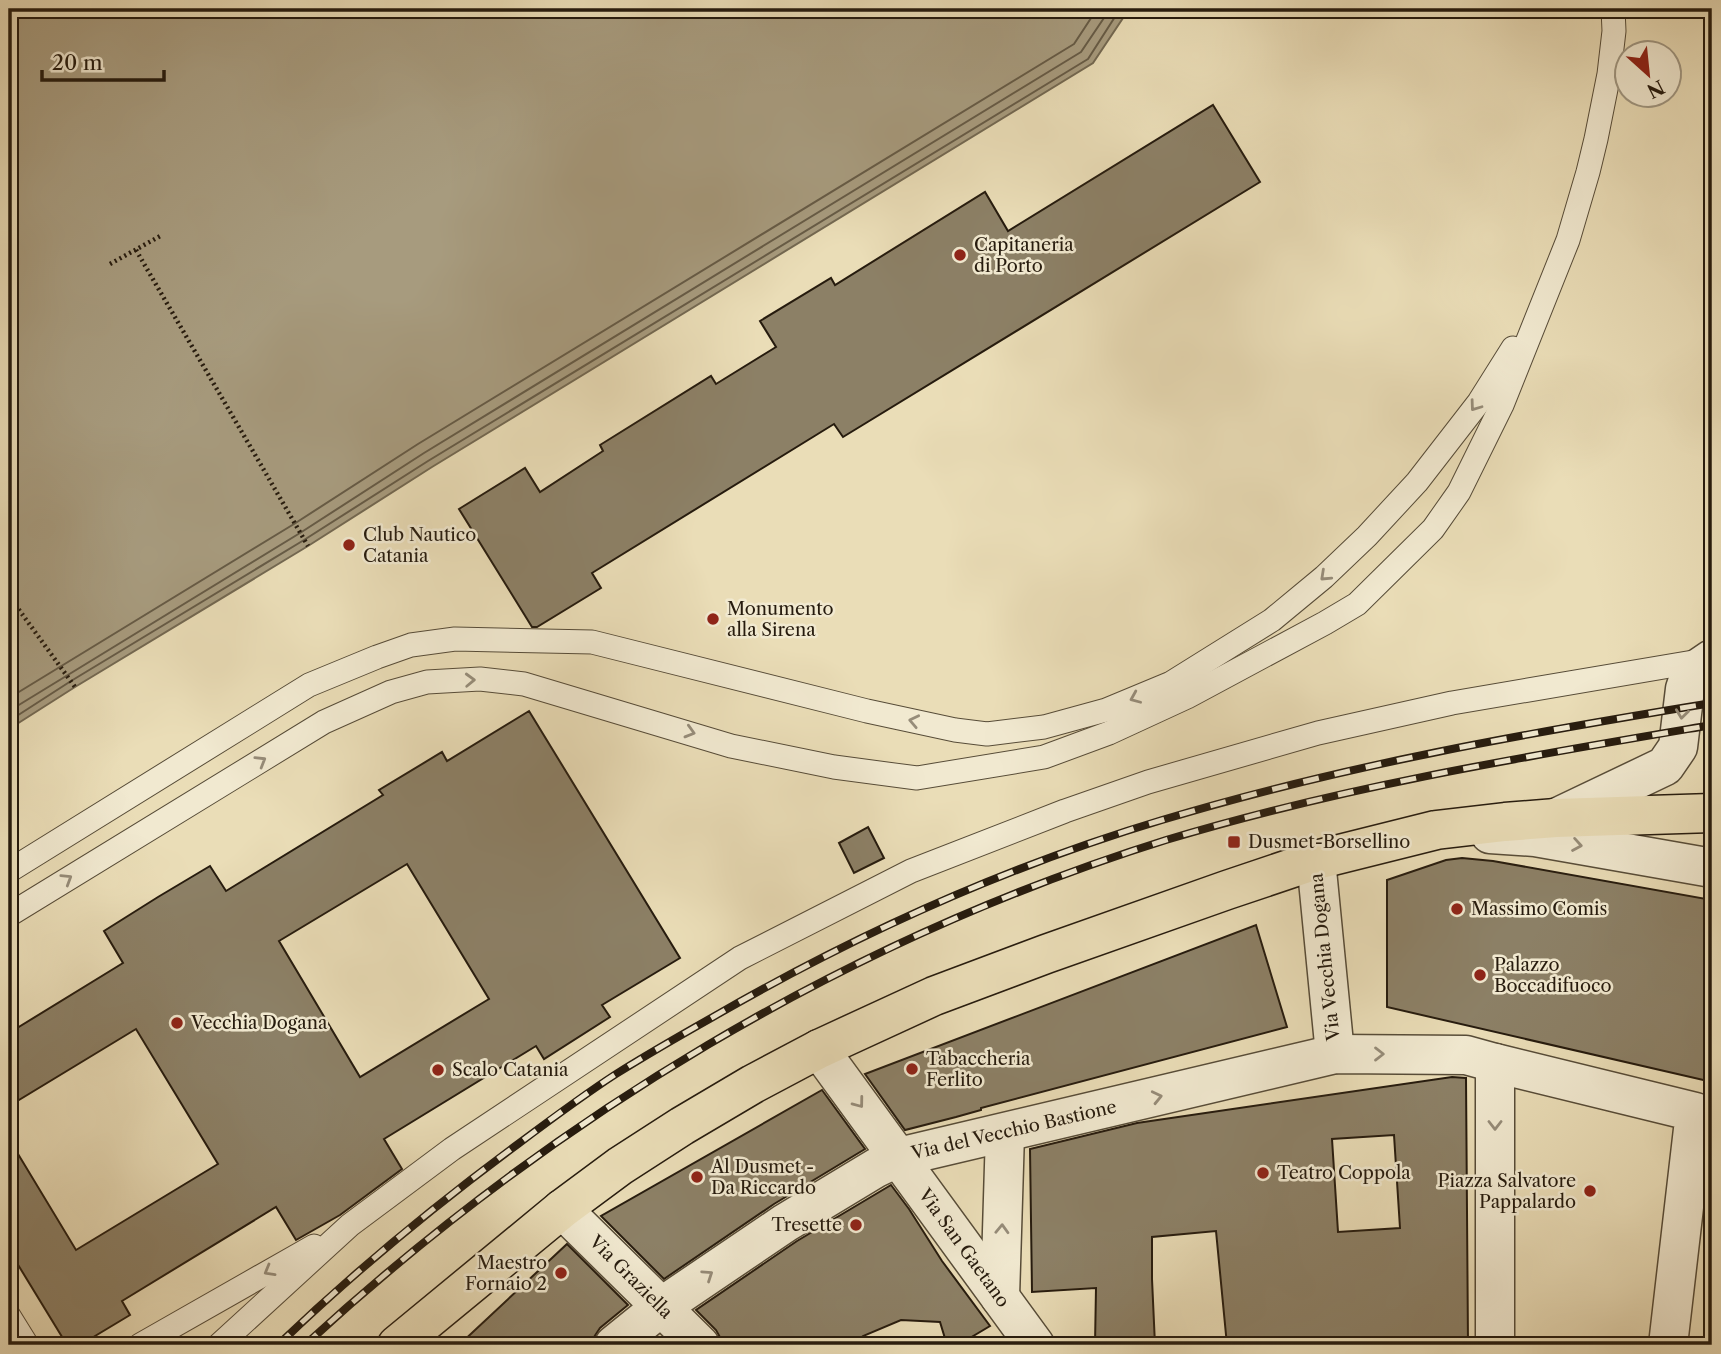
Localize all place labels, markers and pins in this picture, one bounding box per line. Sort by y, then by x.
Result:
place label: Capitaneria di Porto [974,234,1074,277]
marker: Capitaneria di Porto [952,247,968,263]
place label: Club Nautico Catania [363,524,476,567]
marker: Club Nautico Catania [341,537,357,553]
place label: Monumento alla Sirena [727,598,834,641]
marker: Monumento alla Sirena [705,611,721,627]
place label: Dusmet-Borsellino [1248,831,1410,853]
marker: Dusmet-Borsellino [1226,834,1242,850]
place label: Massimo Comis [1471,898,1607,920]
marker: Massimo Comis [1449,901,1465,917]
place label: Palazzo Boccadifuoco [1494,954,1611,997]
marker: Palazzo Boccadifuoco [1472,967,1488,983]
place label: Vecchia Dogana [190,1012,328,1034]
marker: Vecchia Dogana [169,1015,185,1031]
place label: Tabaccheria Ferlito [926,1048,1031,1091]
place label: Scalo Catania [452,1059,569,1081]
marker: Tabaccheria Ferlito [904,1061,920,1077]
marker: Scalo Catania [430,1062,446,1078]
place label: Al Dusmet - Da Riccardo [710,1156,816,1199]
place label: Teatro Coppola [1277,1162,1411,1184]
marker: Teatro Coppola [1255,1165,1271,1181]
marker: Al Dusmet - Da Riccardo [689,1169,705,1185]
place label: Piazza Salvatore Pappalardo [1438,1170,1576,1213]
marker: Piazza Salvatore Pappalardo [1582,1183,1598,1199]
place label: Tresette [771,1214,842,1236]
marker: Tresette [848,1217,864,1233]
place label: Maestro Fornaio 2 [465,1252,547,1295]
marker: Maestro Fornaio 2 [553,1265,569,1281]

